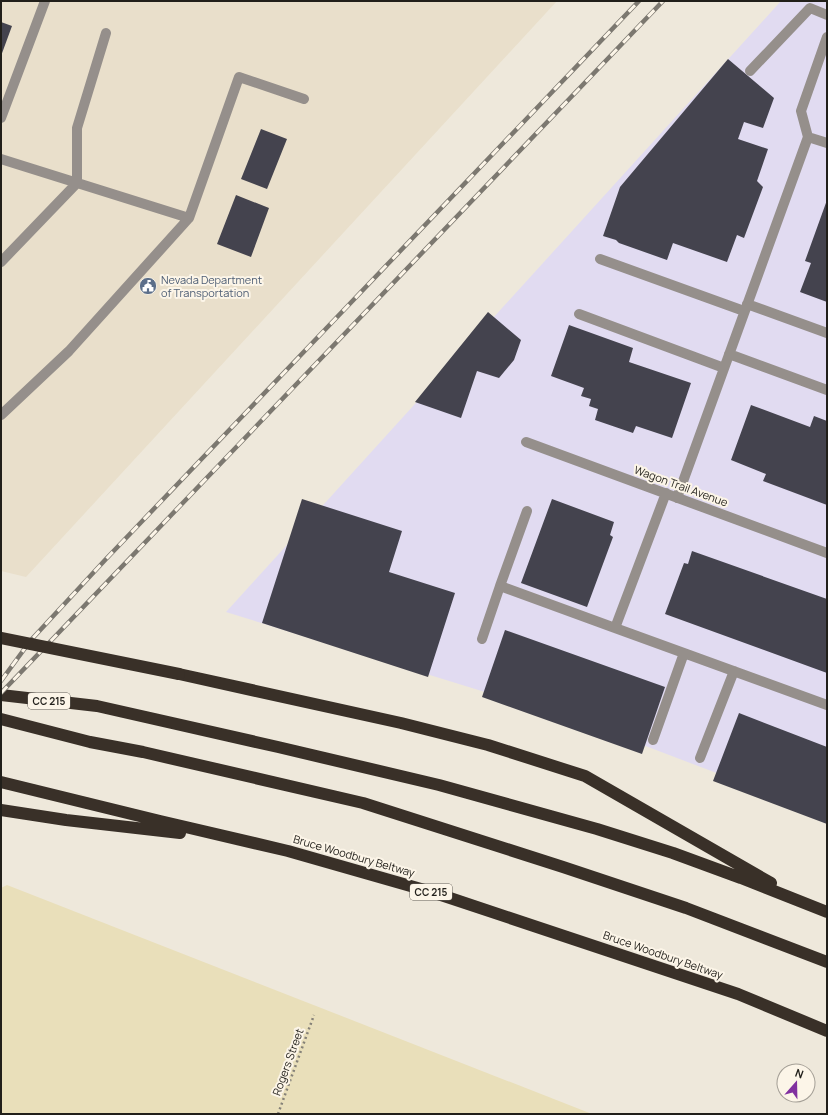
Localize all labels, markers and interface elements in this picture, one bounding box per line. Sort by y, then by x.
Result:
place label: Nevada Department of Transportation [161,272,262,300]
public building icon: Nevada Department of Transportation [138,276,158,296]
street label: Wagon Trail Avenue [632,462,731,510]
road number: CC 215 [28,693,70,709]
street label: Bruce Woodbury Beltway [292,831,417,880]
road number: CC 215 [410,884,452,900]
street label: Bruce Woodbury Beltway [601,927,725,982]
street label: Rogers Street [268,1026,307,1097]
north arrow [776,1063,816,1103]
text: N [793,1065,806,1082]

